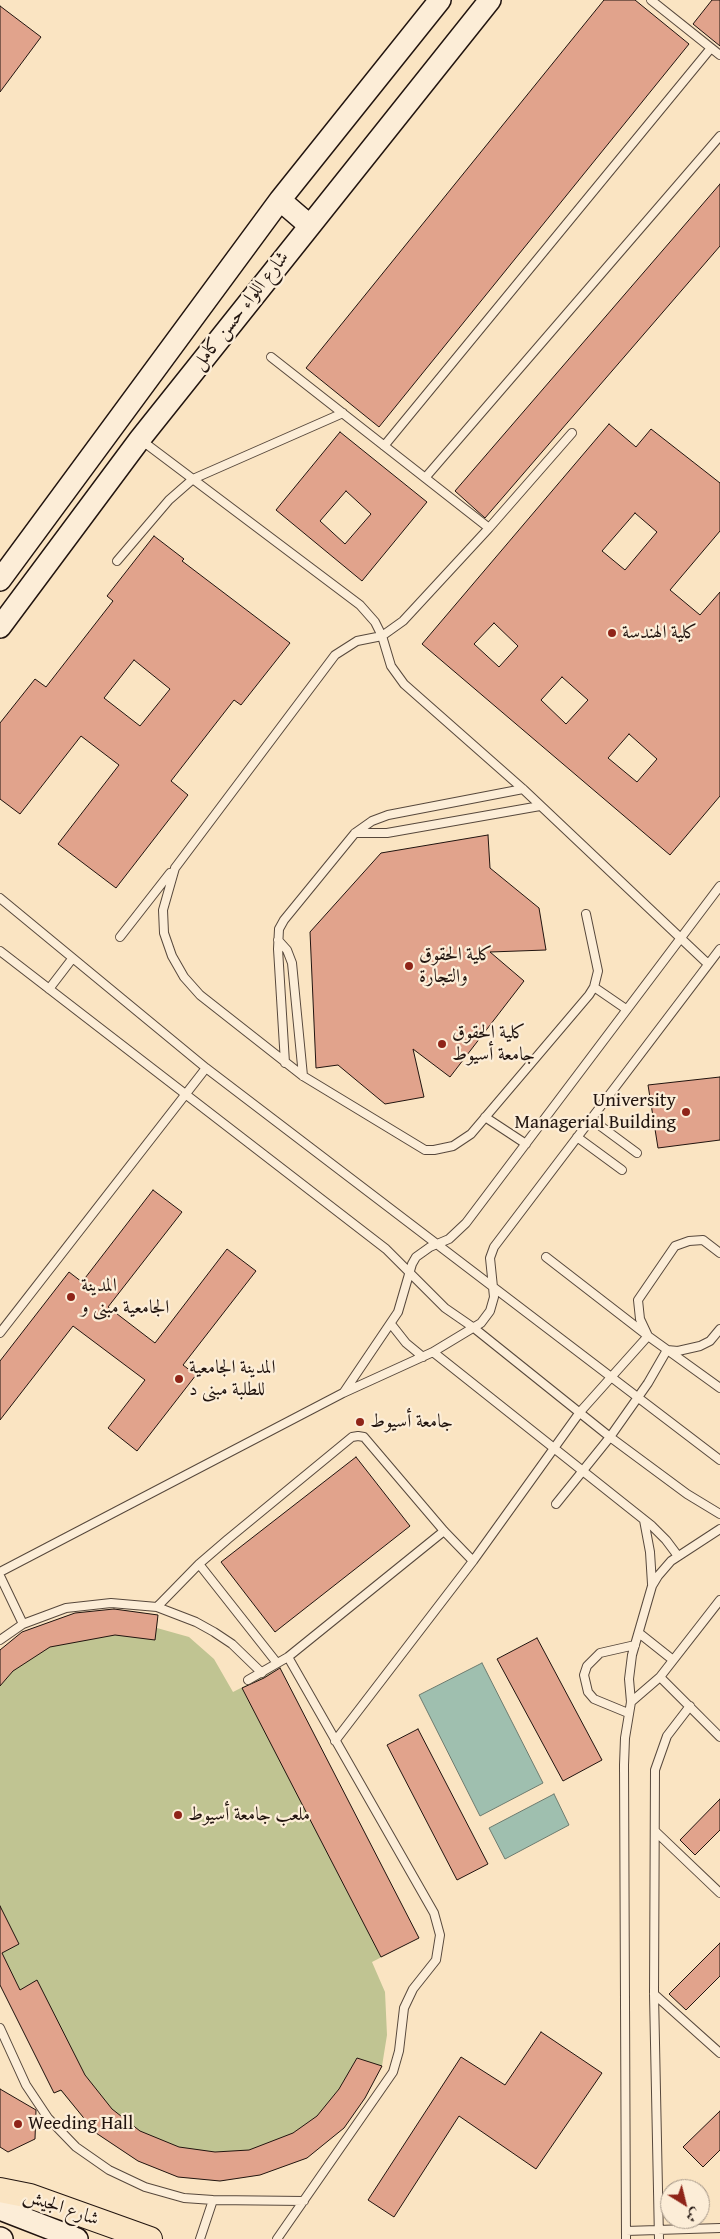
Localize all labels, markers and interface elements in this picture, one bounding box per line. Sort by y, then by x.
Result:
street label: شارع اللواء حسن كامل [188,247,294,375]
place label: كلية الهندسة [622,622,697,644]
marker: كلية الهندسة [606,627,618,639]
place label: كلية الحقوق والتجارة [419,944,493,988]
marker: كلية الحقوق والتجارة [403,960,415,972]
place label: كلية الحقوق جامعة أسيوط [452,1022,535,1066]
marker: كلية الحقوق جامعة أسيوط [436,1038,448,1050]
place label: University Managerial Building [514,1090,676,1134]
marker: University Managerial Building [680,1106,692,1118]
place label: المدينة الجامعية مبنى و [81,1275,169,1319]
marker: المدينة الجامعية مبنى و [65,1291,77,1303]
place label: المدينة الجامعية للطلبة مبنى د [189,1357,276,1401]
marker: المدينة الجامعية للطلبة مبنى د [173,1373,185,1385]
place label: جامعة أسيوط [370,1411,453,1433]
marker: جامعة أسيوط [354,1416,366,1428]
place label: ملعب جامعة أسيوط [188,1804,310,1826]
marker: ملعب جامعة أسيوط [172,1809,184,1821]
place label: Weeding Hall [28,2113,133,2135]
marker: Weeding Hall [12,2118,24,2130]
north arrow [660,2179,710,2229]
street label: شارع الجيش [20,2184,102,2232]
text: ش [682,2203,705,2227]

